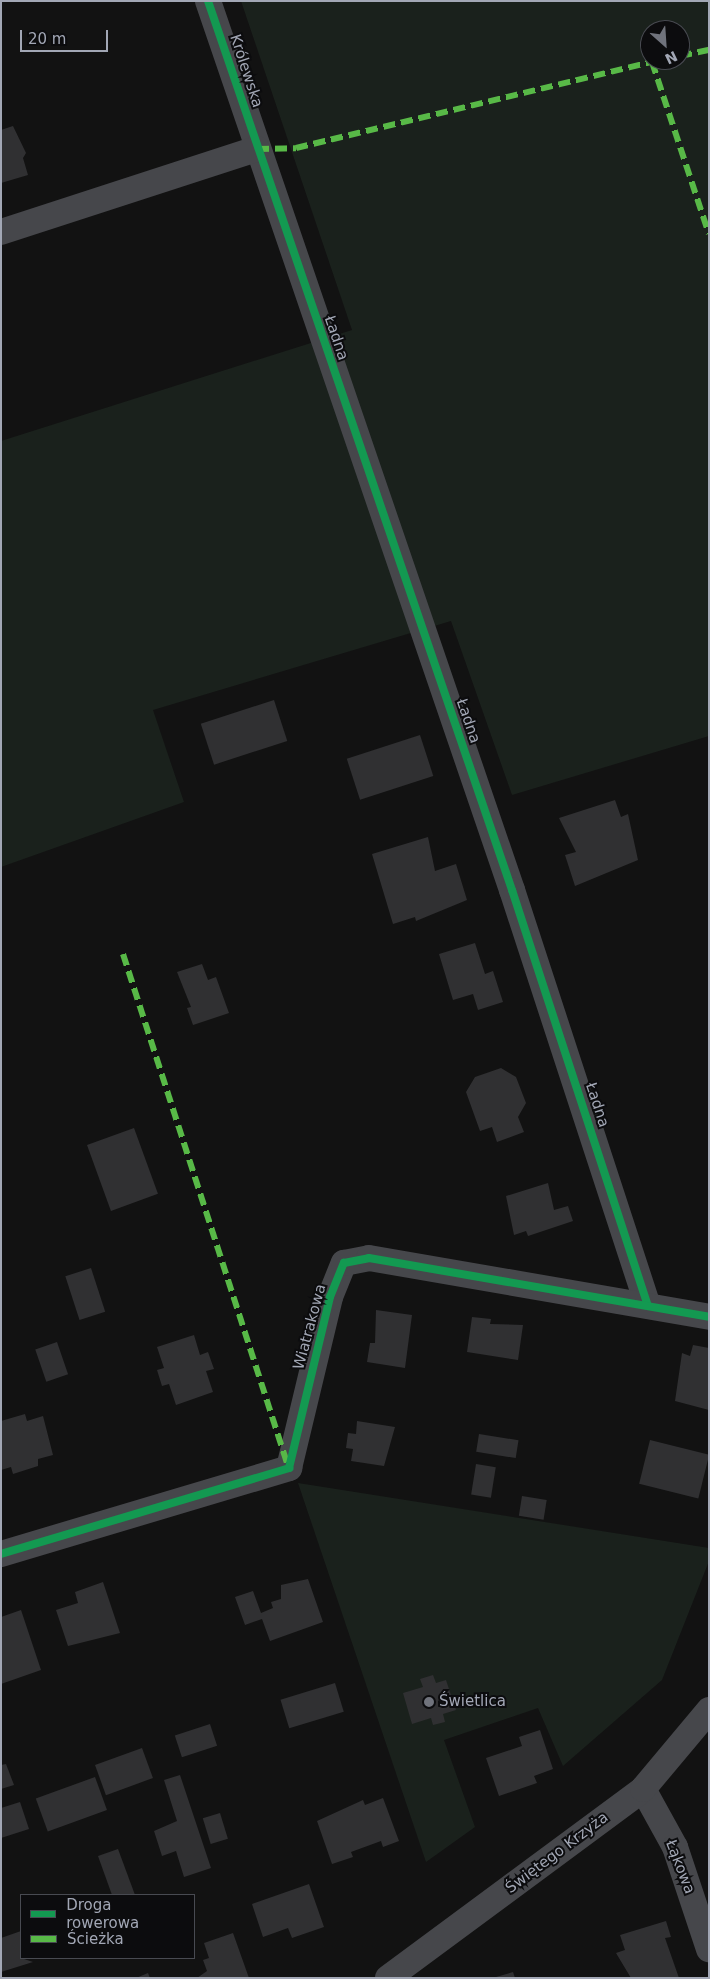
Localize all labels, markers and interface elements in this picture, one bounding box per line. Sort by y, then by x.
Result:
scale bar [22,20,110,52]
north arrow [640,20,690,70]
text: 20 m [28,30,66,48]
street label: Królewska [226,32,266,110]
text: N [662,48,680,67]
street label: Ładna [320,313,352,363]
street label: Ładna [452,696,484,746]
street label: Ładna [581,1080,613,1130]
street label: Wiatrakowa [290,1282,330,1372]
place label: Świetlica [439,1693,506,1711]
marker: Świetlica [423,1696,435,1708]
street label: Świętego Krzyża [502,1809,612,1897]
street label: Łąkowa [661,1837,699,1897]
legend [20,1894,195,1959]
text: Droga rowerowa [66,1896,139,1932]
text: Ścieżka [67,1930,124,1948]

